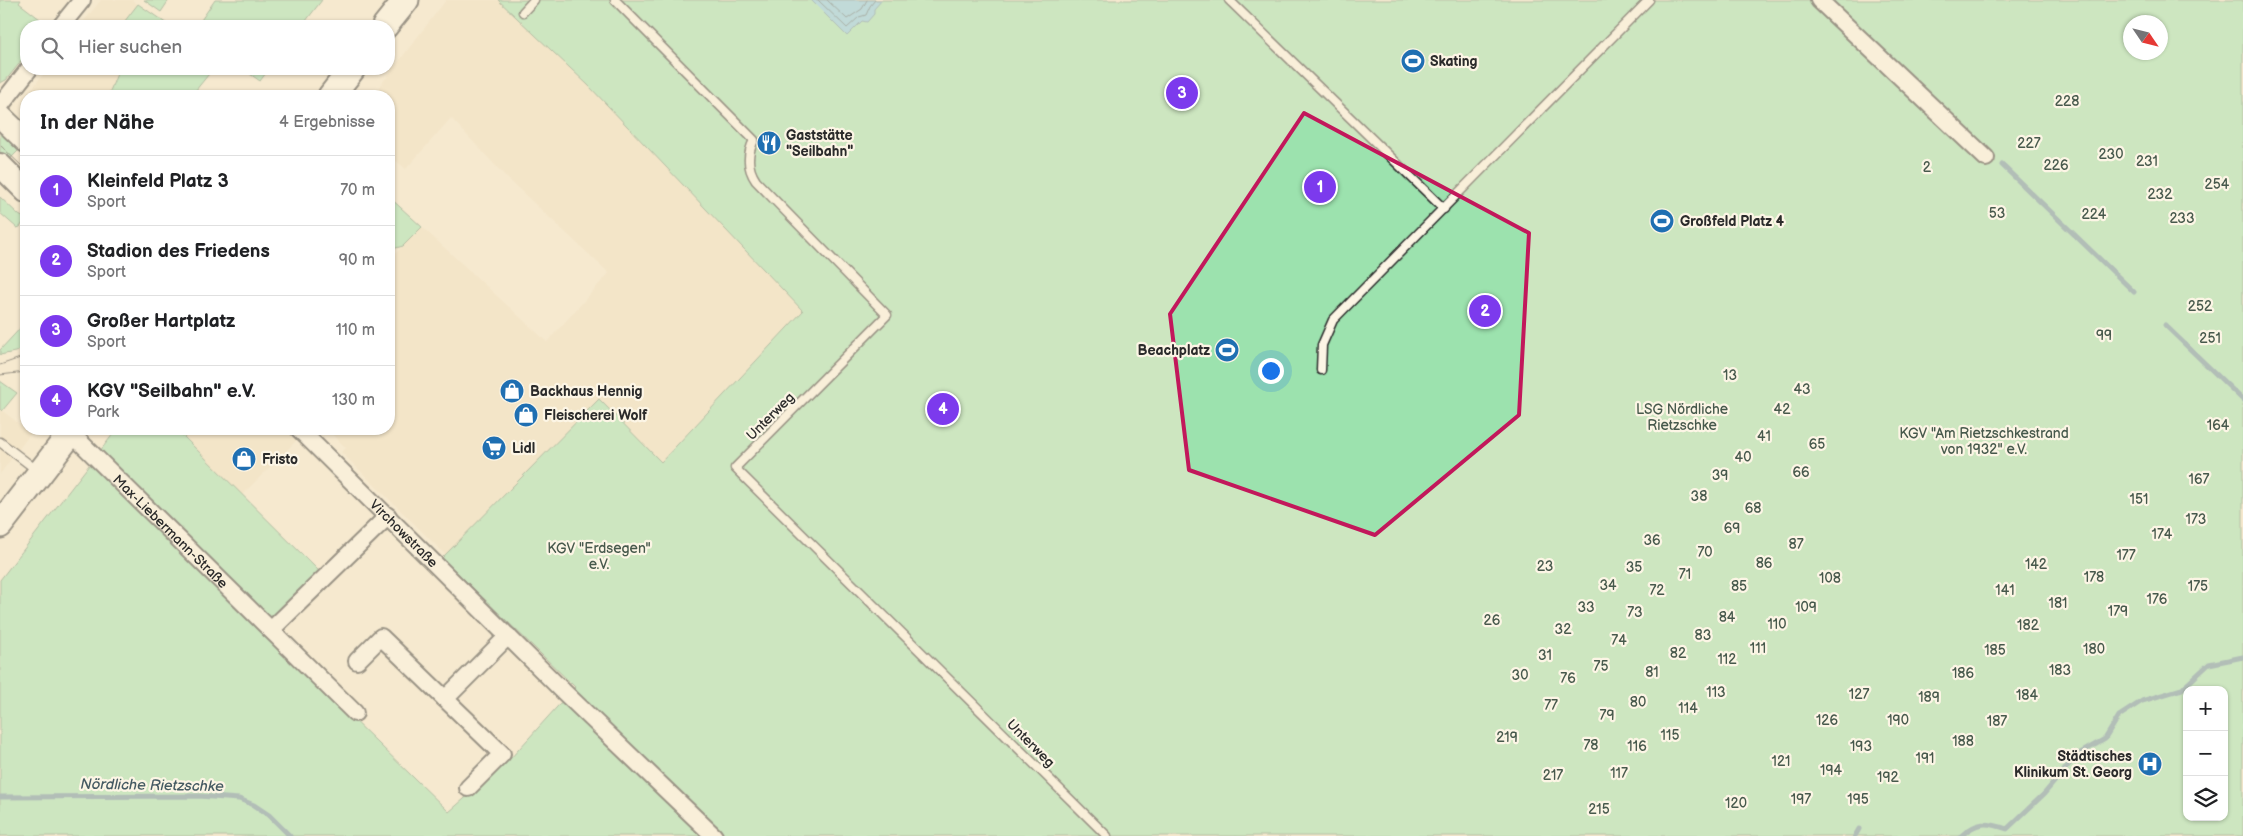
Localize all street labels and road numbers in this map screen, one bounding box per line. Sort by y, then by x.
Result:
street label: Unterweg [743,389,798,444]
street label: Max-Liebermann-Straße [109,471,231,592]
street label: Virchowstraße [366,496,441,571]
street label: Unterweg [1003,716,1058,771]

